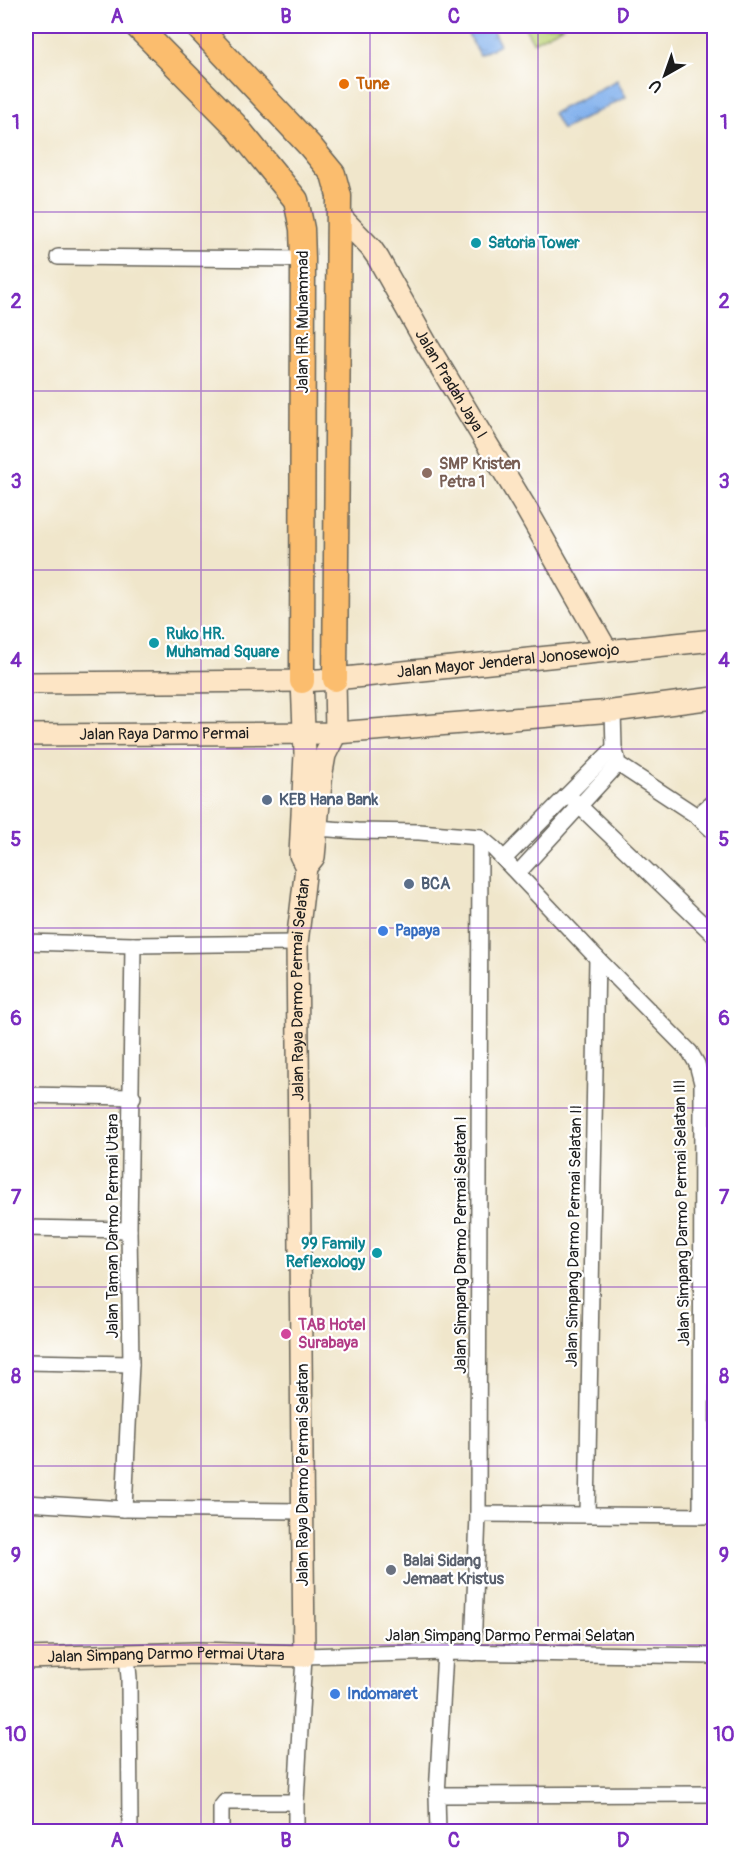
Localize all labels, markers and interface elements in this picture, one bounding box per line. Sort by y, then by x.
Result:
text: A [111,4,124,29]
text: B [280,4,292,29]
text: C [448,4,460,29]
text: D [617,4,630,29]
north arrow [635,45,695,105]
place label: Tune [355,74,391,94]
text: U [645,74,666,97]
marker: Tune [337,77,351,91]
text: 1 [12,110,20,135]
text: 1 [720,110,728,135]
place label: Satoria Tower [488,233,580,253]
marker: Satoria Tower [469,236,483,250]
street label: Jalan HR. Muhammad [293,251,313,393]
text: 2 [10,289,22,314]
text: 2 [718,289,730,314]
street label: Jalan Pradah Jaya I [410,326,491,442]
place label: SMP Kristen Petra 1 [439,454,521,492]
marker: SMP Kristen Petra 1 [420,466,434,480]
text: 3 [10,469,22,494]
text: 3 [718,469,730,494]
place label: Ruko HR. Muhamad Square [166,624,280,662]
marker: Ruko HR. Muhamad Square [147,636,161,650]
street label: Jalan Mayor Jenderal Jonosewojo [396,640,621,683]
text: 4 [10,648,22,673]
text: 4 [718,648,730,673]
street label: Jalan Raya Darmo Permai [79,724,249,745]
place label: KEB Hana Bank [279,790,379,810]
marker: KEB Hana Bank [260,793,274,807]
text: 5 [11,827,22,852]
text: 5 [719,827,730,852]
place label: BCA [421,874,451,894]
street label: Jalan Raya Darmo Permai Selatan [287,877,315,1101]
marker: BCA [402,877,416,891]
place label: Papaya [395,921,440,941]
marker: Papaya [376,924,390,938]
text: 6 [10,1006,22,1031]
text: 6 [718,1006,730,1031]
street label: Jalan Simpang Darmo Permai Selatan III [670,1079,694,1347]
street label: Jalan Simpang Darmo Permai Selatan II [562,1105,586,1367]
street label: Jalan Taman Darmo Permai Utara [103,1114,123,1338]
street label: Jalan Simpang Darmo Permai Selatan I [451,1116,471,1374]
text: 7 [11,1185,22,1210]
text: 7 [719,1185,730,1210]
place label: 99 Family Reflexology [286,1234,365,1272]
marker: 99 Family Reflexology [370,1246,384,1260]
place label: TAB Hotel Surabaya [297,1315,366,1353]
marker: TAB Hotel Surabaya [279,1327,293,1341]
street label: Jalan Raya Darmo Permai Selatan [293,1363,313,1587]
text: 8 [11,1364,21,1389]
text: 8 [719,1364,729,1389]
text: 9 [11,1543,21,1568]
text: 9 [719,1543,729,1568]
place label: Balai Sidang Jemaat Kristus [403,1551,505,1589]
marker: Balai Sidang Jemaat Kristus [384,1563,398,1577]
street label: Jalan Simpang Darmo Permai Selatan [385,1626,635,1646]
street label: Jalan Simpang Darmo Permai Utara [47,1643,285,1667]
place label: Indomaret [347,1684,418,1704]
marker: Indomaret [328,1687,342,1701]
text: 10 [5,1722,27,1747]
text: 10 [713,1722,735,1747]
text: A [111,1828,124,1853]
text: B [280,1828,292,1853]
text: C [448,1828,460,1853]
text: D [617,1828,630,1853]

